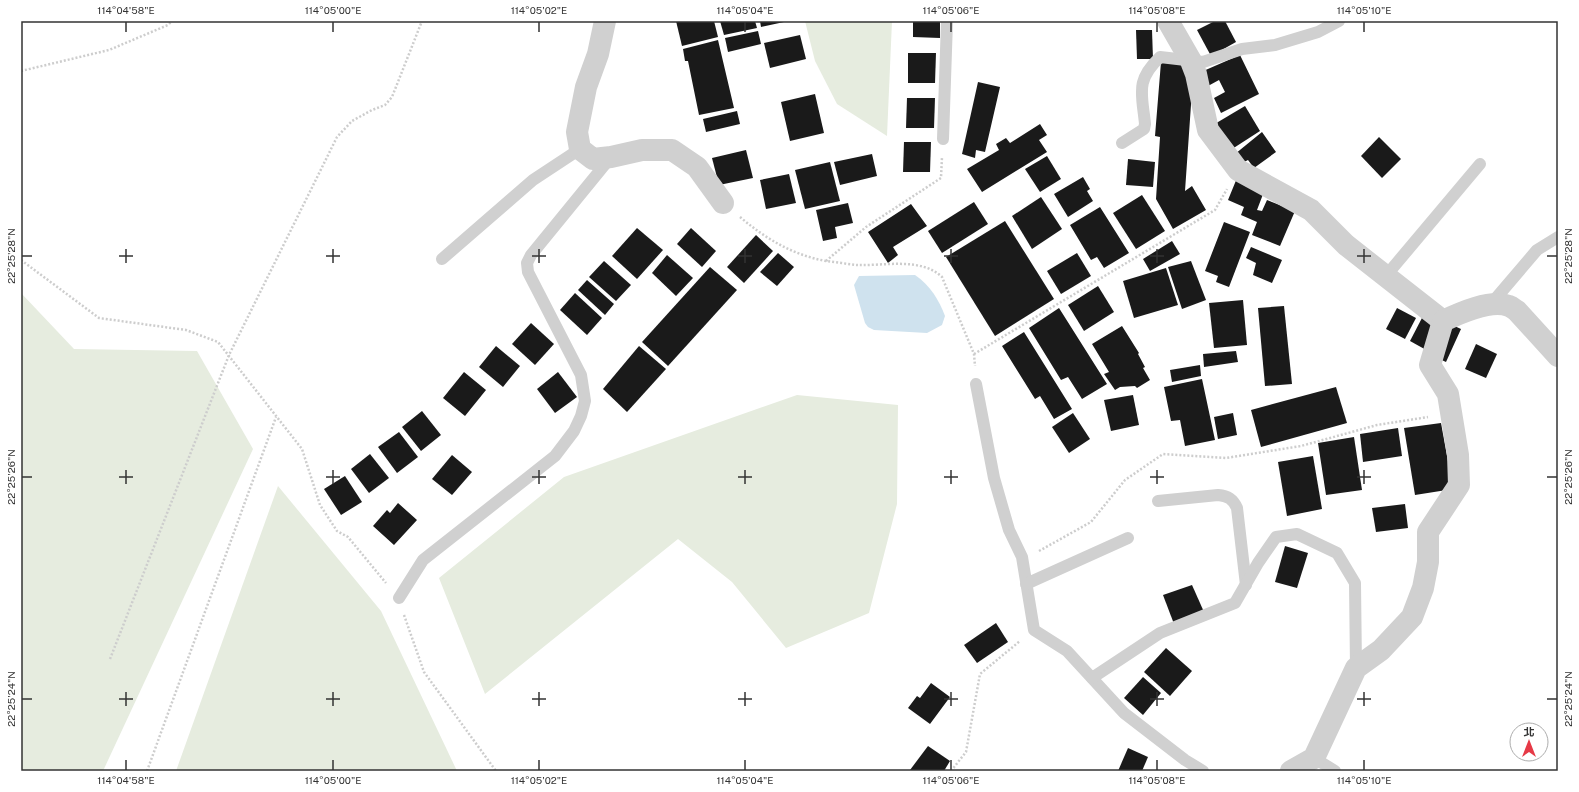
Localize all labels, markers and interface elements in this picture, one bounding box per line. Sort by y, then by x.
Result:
text: 114°04'58"E [97,4,155,16]
text: 114°05'00"E [305,4,361,16]
text: 114°05'02"E [511,4,567,16]
text: 114°05'04"E [717,4,773,16]
text: 114°05'06"E [923,4,979,16]
text: 114°05'08"E [1128,4,1186,16]
text: 114°05'10"E [1337,4,1391,16]
text: 22°25'28"N [5,228,17,284]
text: 22°25'28"N [1562,228,1574,284]
text: 22°25'26"N [5,449,17,505]
text: 22°25'26"N [1562,449,1574,505]
text: 22°25'24"N [5,671,17,727]
text: 22°25'24"N [1562,671,1574,727]
north arrow [1509,722,1549,762]
text: 北 [1524,726,1535,738]
text: 114°04'58"E [97,774,155,786]
text: 114°05'00"E [305,774,361,786]
text: 114°05'02"E [511,774,567,786]
text: 114°05'04"E [717,774,773,786]
text: 114°05'06"E [923,774,979,786]
text: 114°05'08"E [1128,774,1186,786]
text: 114°05'10"E [1337,774,1391,786]

